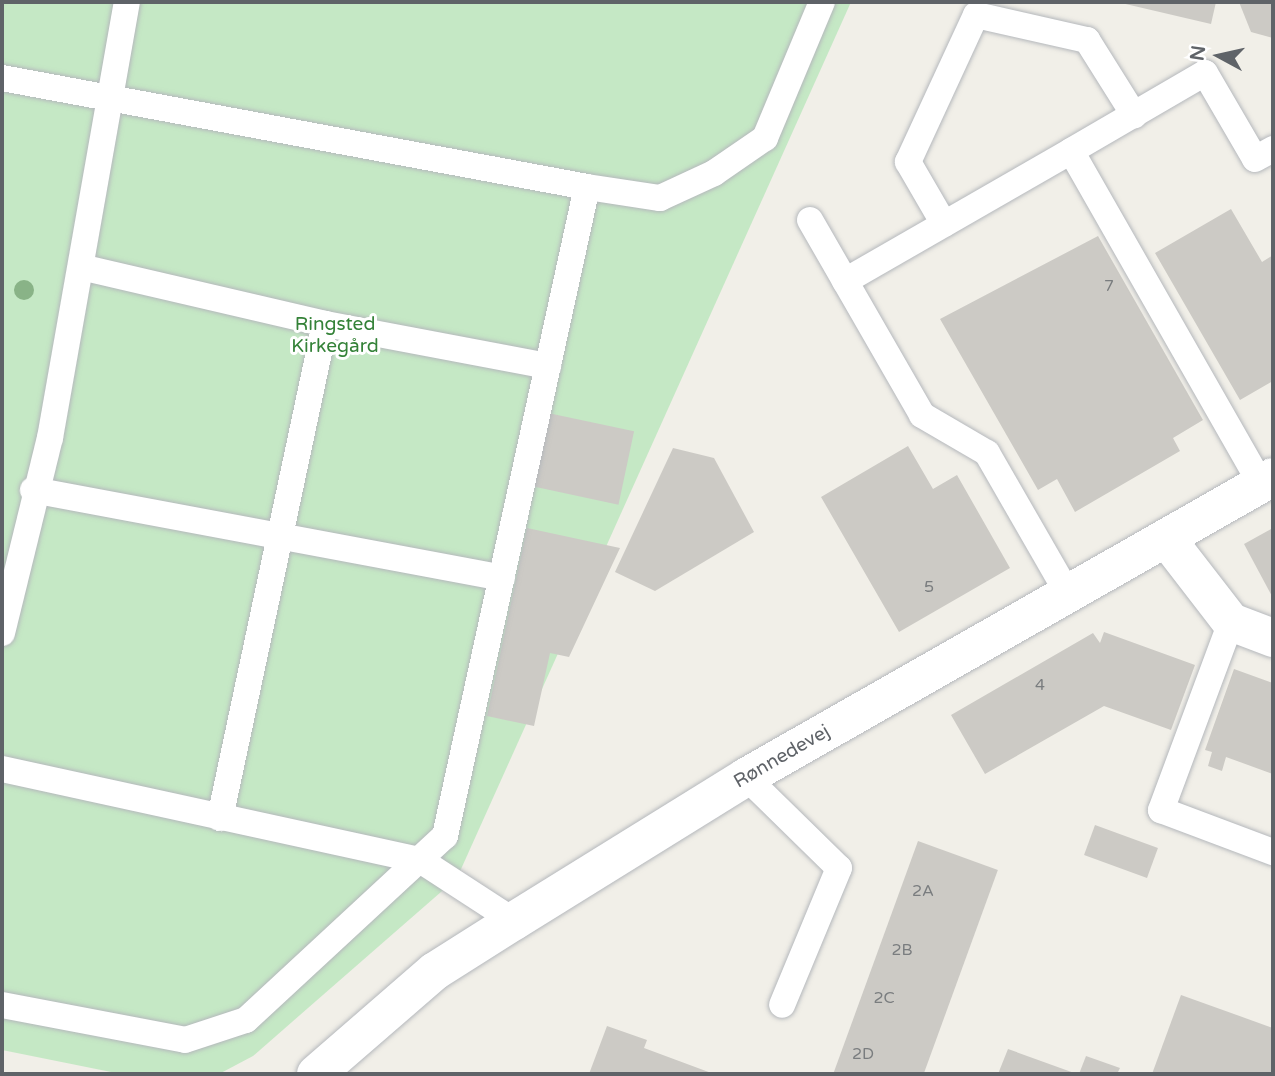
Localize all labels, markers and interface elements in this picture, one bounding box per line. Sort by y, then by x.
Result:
north arrow [1184,21,1254,91]
text: N [1186,44,1210,62]
house number: 7 [1104,276,1114,296]
park label: Ringsted Kirkegård [291,314,379,358]
house number: 5 [924,577,934,597]
house number: 4 [1035,675,1045,695]
street label: Rønnedevej [730,720,834,794]
house number: 2A [912,881,934,901]
house number: 2B [891,940,913,960]
house number: 2C [873,988,895,1008]
house number: 2D [852,1044,874,1064]

